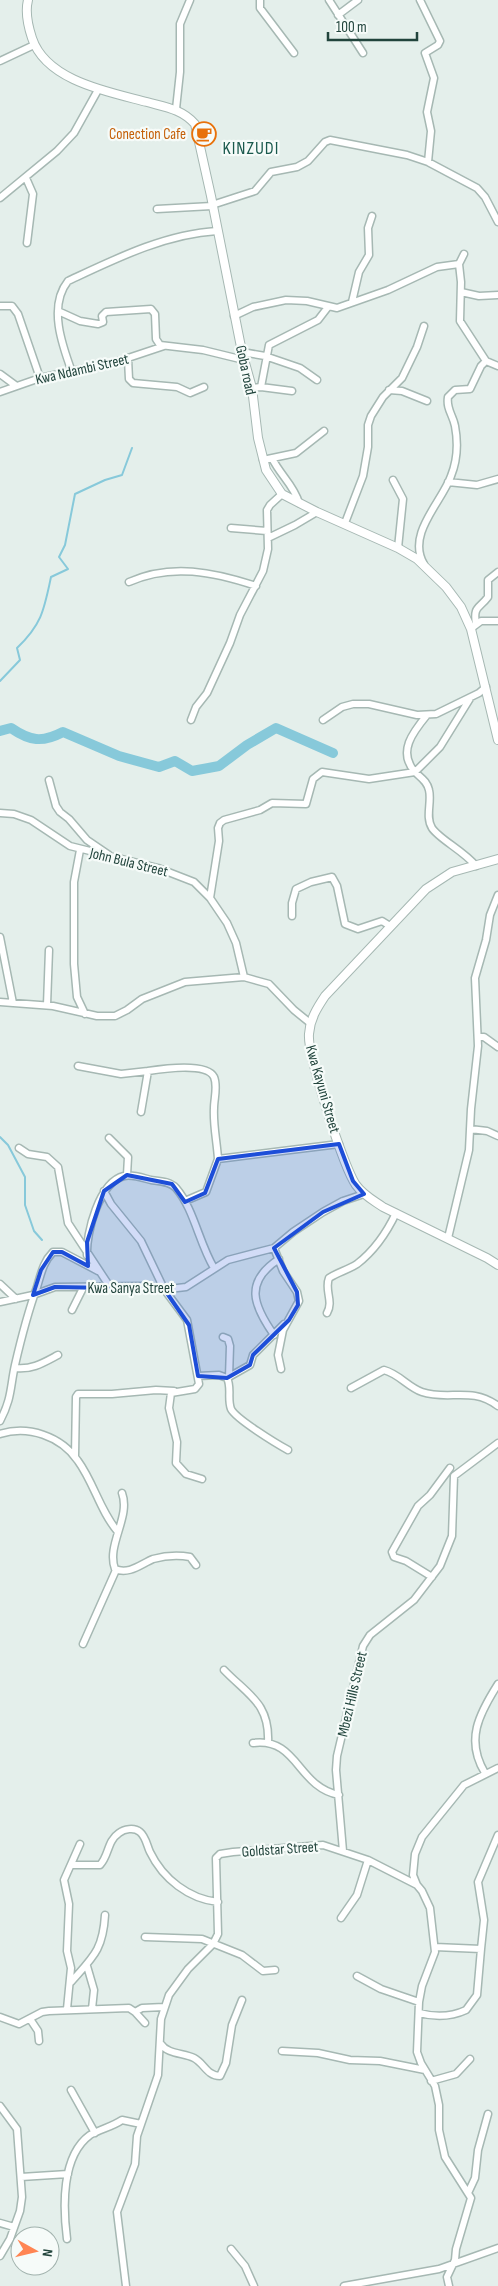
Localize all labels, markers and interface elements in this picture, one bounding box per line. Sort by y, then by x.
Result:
scale bar [328,10,417,42]
text: 100 m [336,18,367,37]
cafe icon: Conection Cafe [191,121,217,147]
place label: Conection Cafe [109,125,186,144]
district label: KINZUDI [223,138,279,159]
street label: Goba road [231,343,260,397]
street label: Kwa Ndambi Street [34,349,131,389]
street label: John Bula Street [87,843,170,881]
street label: Kwa Kayuni Street [301,1043,344,1136]
street label: Kwa Sanya Street [88,1279,175,1298]
street label: Mbezi Hills Street [333,1649,372,1739]
street label: Goldstar Street [241,1837,319,1862]
north arrow [10,2226,60,2276]
text: N [38,2248,56,2258]

